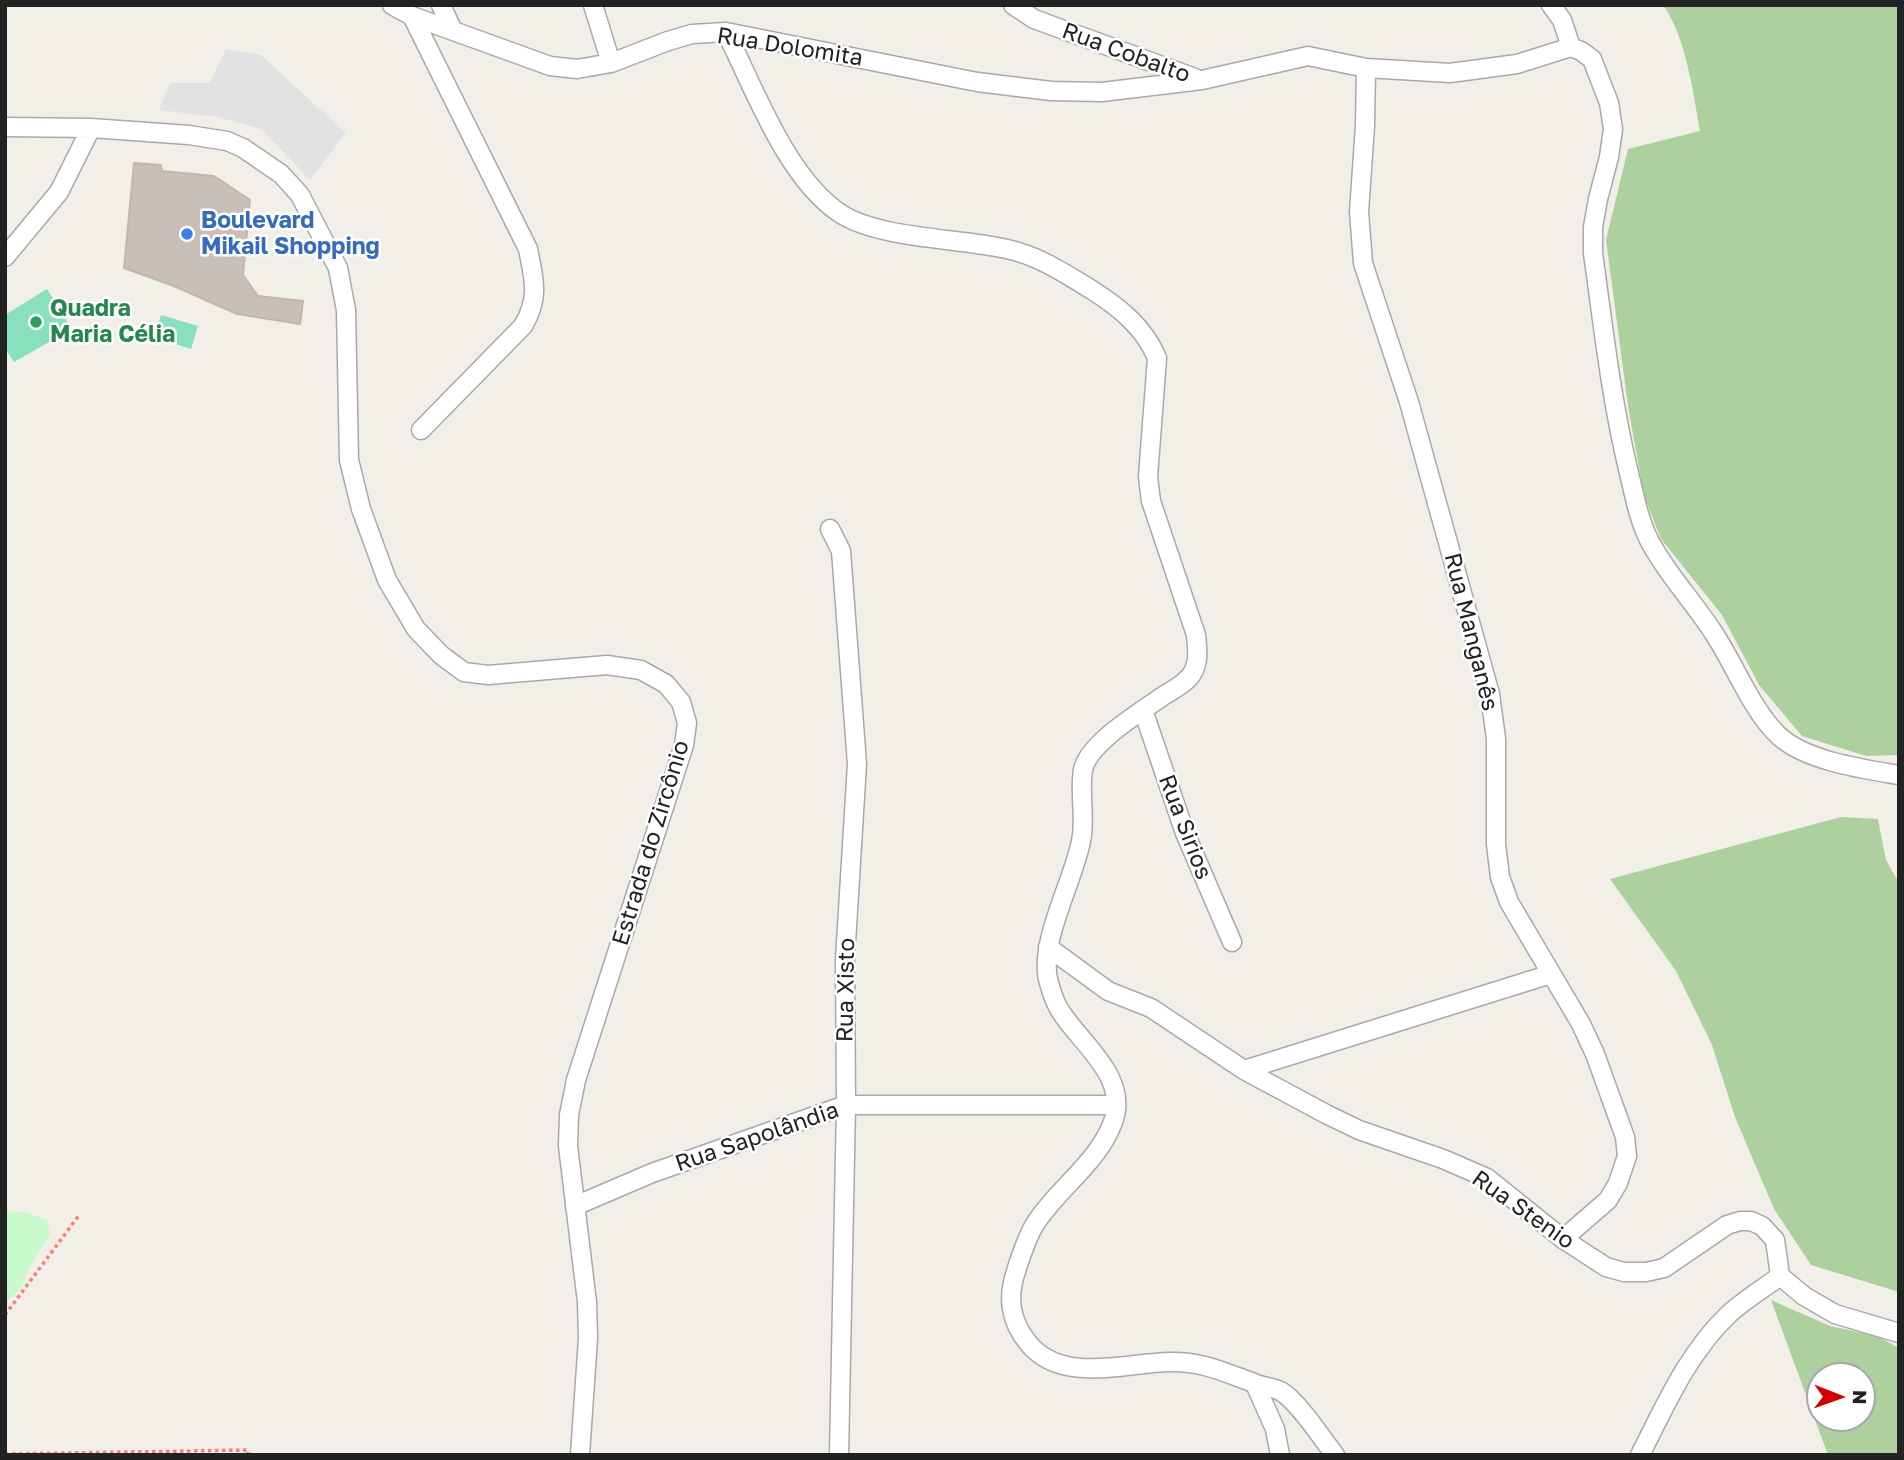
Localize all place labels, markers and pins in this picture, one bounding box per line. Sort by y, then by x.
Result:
place label: Boulevard Mikail Shopping [201,207,380,261]
marker: Boulevard Mikail Shopping [179,226,195,242]
place label: Quadra Maria Célia [50,295,175,349]
marker: Quadra Maria Célia [28,314,44,330]

